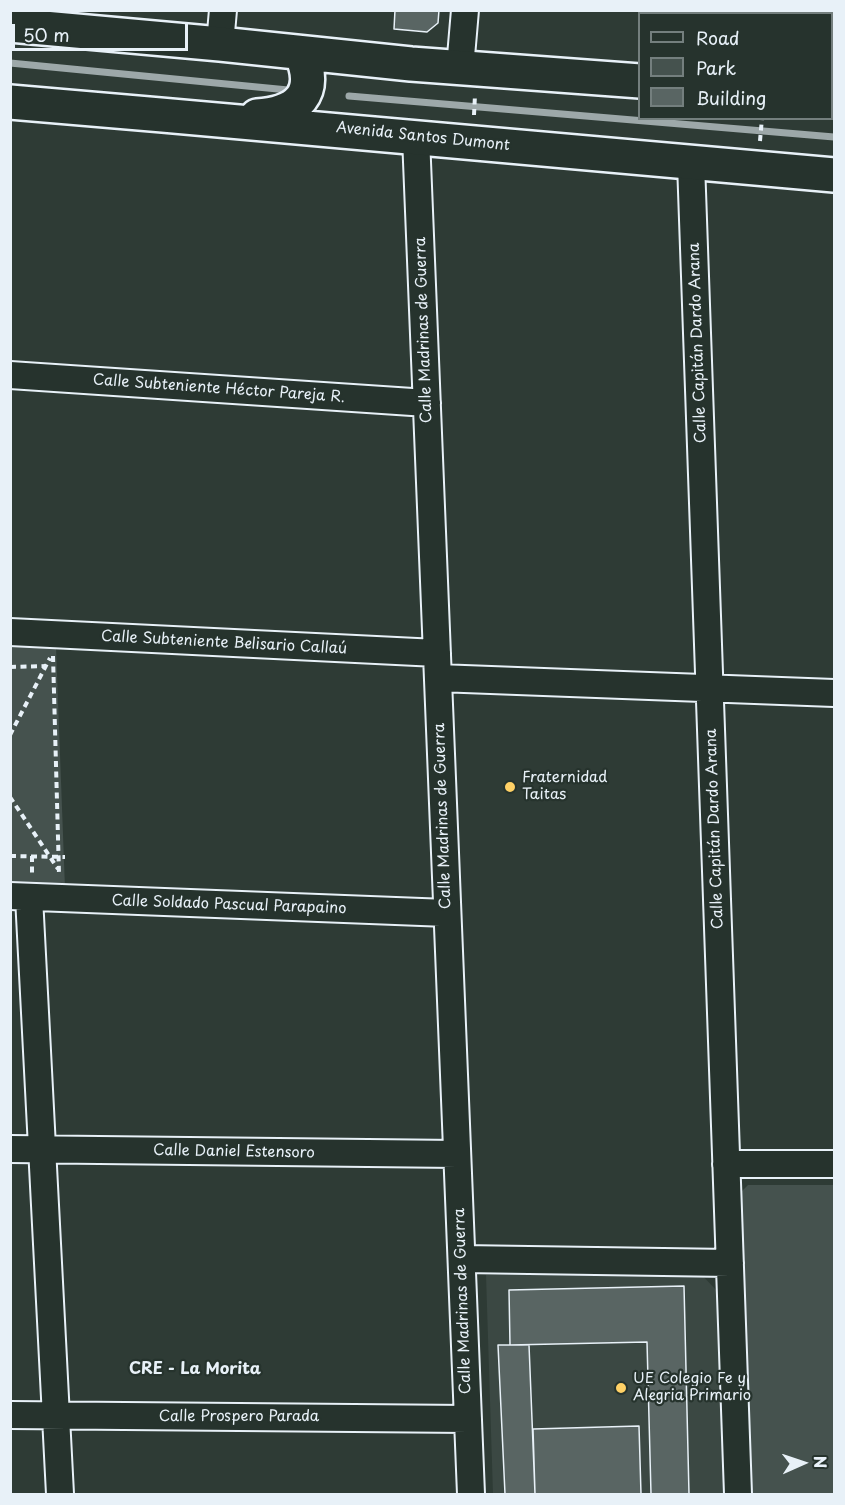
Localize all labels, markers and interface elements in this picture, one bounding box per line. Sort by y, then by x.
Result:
scale bar [15,12,190,50]
legend [638,12,833,120]
text: 50 m [23,21,70,48]
text: Road [696,24,740,51]
text: Park [696,54,736,81]
text: Building [696,84,766,111]
street label: Avenida Santos Dumont [335,119,511,155]
street label: Calle Madrinas de Guerra [412,237,436,423]
street label: Calle Capitán Dardo Arana [686,242,710,444]
street label: Calle Subteniente Héctor Pareja R. [92,371,346,407]
street label: Calle Subteniente Belisario Callaú [101,628,347,658]
street label: Calle Madrinas de Guerra [431,723,455,909]
street label: Calle Capitán Dardo Arana [703,728,727,930]
place label: Fraternidad Taitas [522,769,607,804]
marker: Fraternidad Taitas [503,780,517,794]
street label: Calle Soldado Pascual Parapaino [111,892,347,918]
street label: Calle Daniel Estensoro [153,1142,315,1162]
street label: Calle Madrinas de Guerra [451,1208,475,1394]
district label: CRE - La Morita [129,1360,261,1380]
place label: UE Colegio Fe y Alegria Primario [633,1370,751,1405]
marker: UE Colegio Fe y Alegria Primario [614,1381,628,1395]
street label: Calle Prospero Parada [159,1408,319,1426]
north arrow [773,1433,833,1493]
text: N [809,1455,833,1469]

